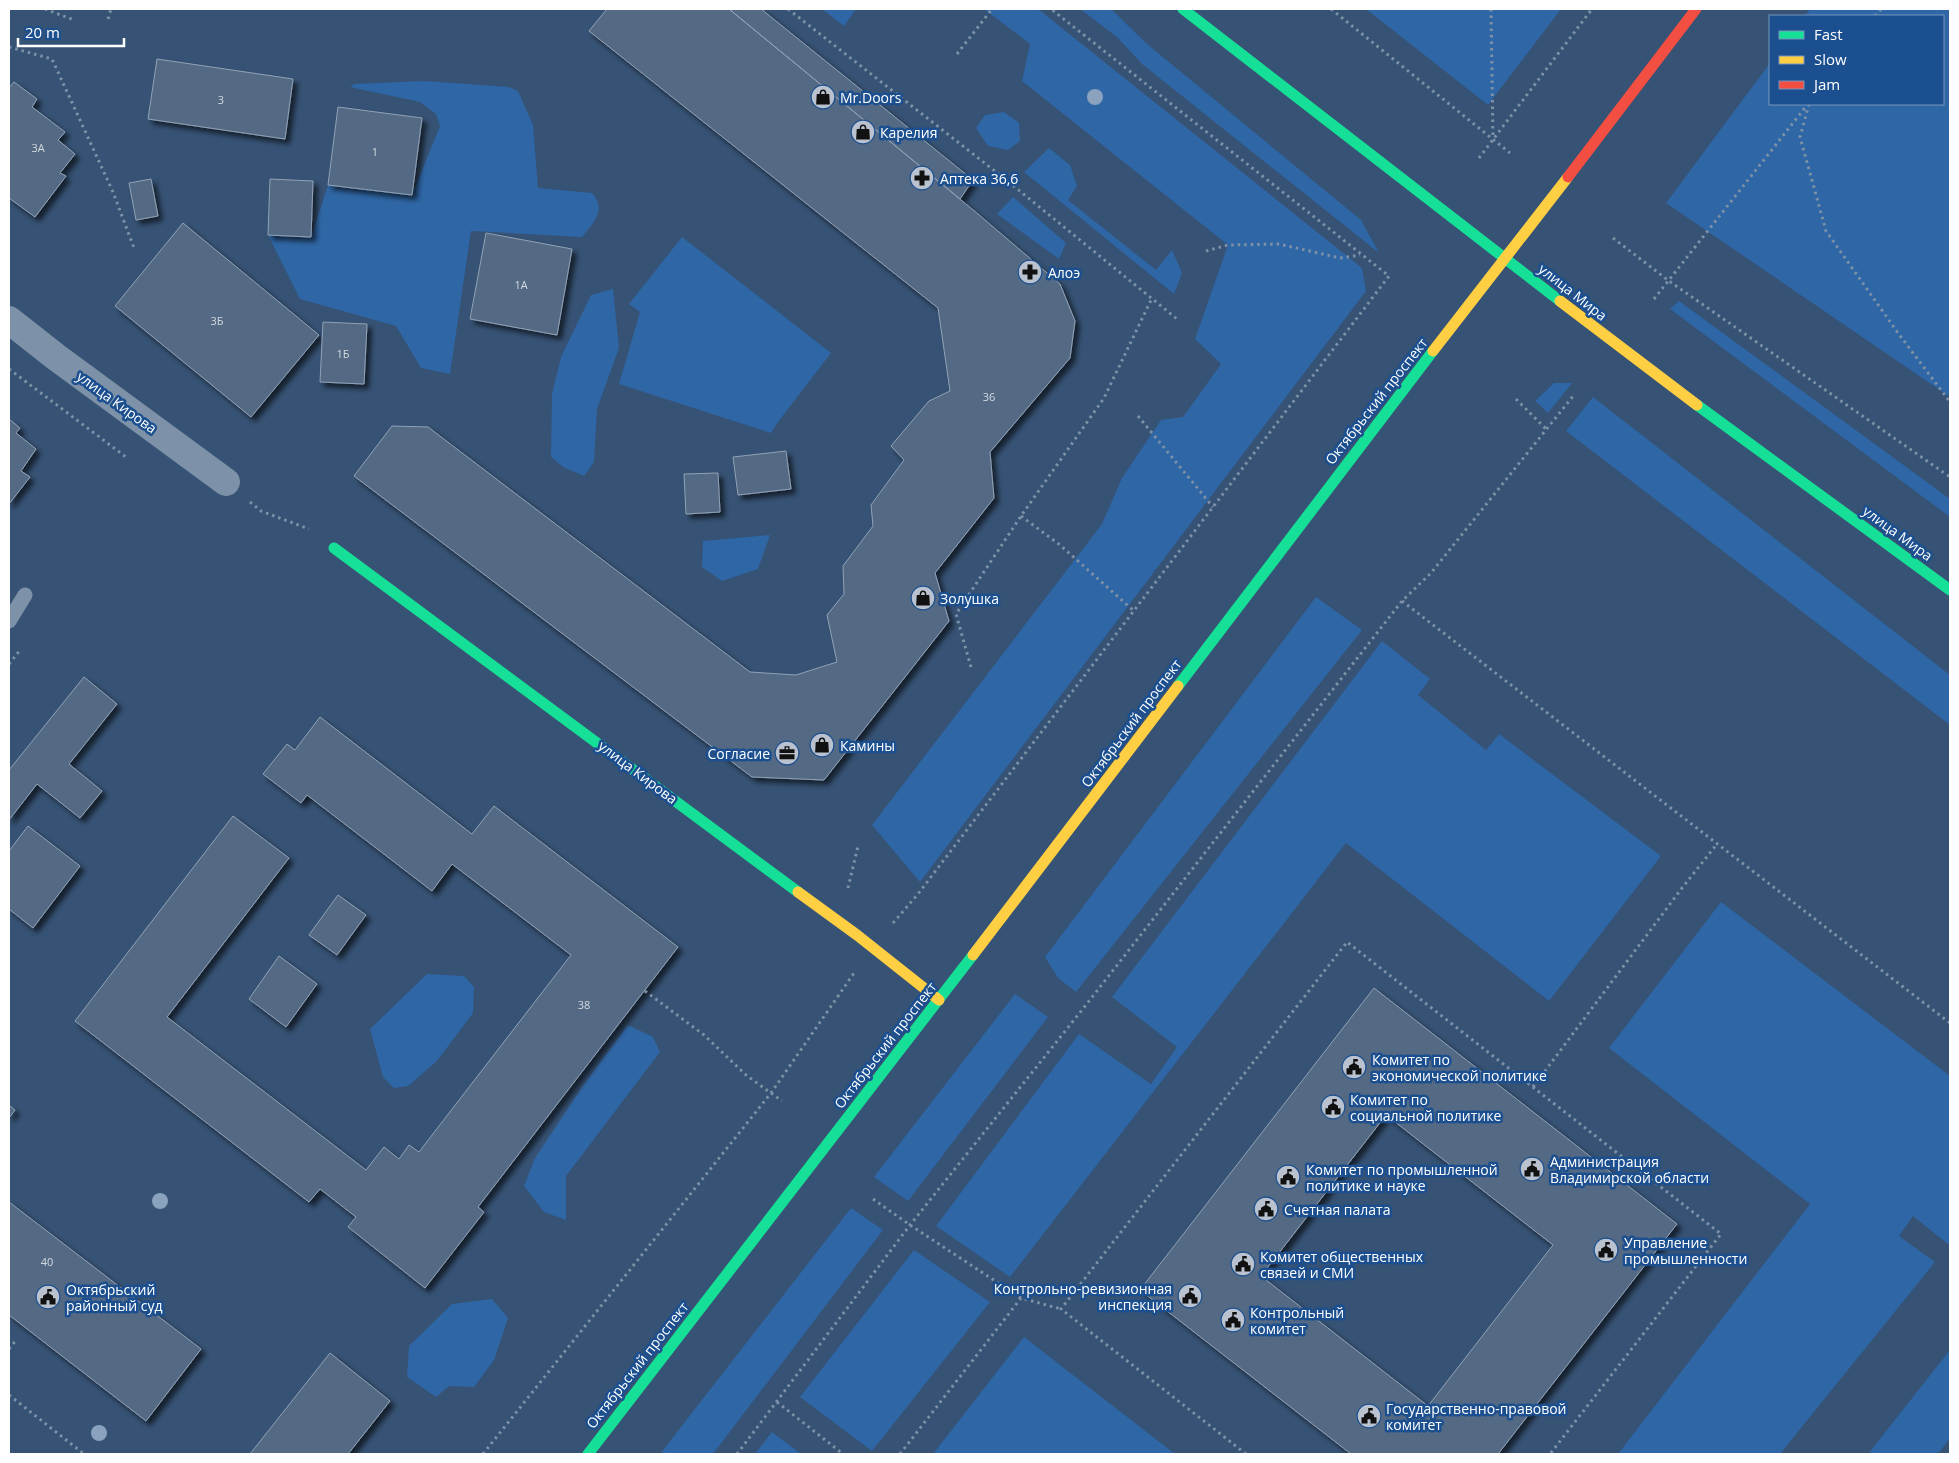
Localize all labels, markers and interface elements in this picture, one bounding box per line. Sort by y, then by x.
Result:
scale bar [18,15,124,47]
legend [1769,15,1944,105]
text: 20 m [25,22,60,42]
text: Fast [1814,24,1843,44]
text: Slow [1814,49,1847,69]
text: Jam [1812,74,1840,94]
shop icon: Mr.Doors [810,84,836,110]
place label: Mr.Doors [840,88,902,107]
house number: 3 [218,92,224,107]
shop icon: Карелия [850,119,876,145]
place label: Карелия [880,123,937,142]
house number: 3А [31,140,45,155]
house number: 1 [372,144,378,159]
pharmacy icon: Аптека 36,6 [909,165,935,191]
place label: Аптека 36,6 [940,169,1018,188]
pharmacy icon: Алоэ [1017,259,1043,285]
street label: улица Мира [1535,259,1611,325]
place label: Алоэ [1048,263,1080,282]
house number: 1А [514,277,528,292]
house number: 3Б [210,313,224,328]
street label: Октябрьский проспект [1321,333,1432,468]
house number: 1Б [336,346,350,361]
street label: улица Кирова [73,367,161,437]
house number: 36 [983,389,995,404]
street label: улица Мира [1859,501,1937,565]
shop icon: Золушка [910,585,936,611]
place label: Золушка [940,589,999,608]
street label: Октябрьский проспект [1077,655,1186,791]
shop icon: Камины [809,732,835,758]
street label: улица Кирова [595,736,681,808]
place label: Камины [840,736,895,755]
office icon: Согласие [774,740,800,766]
place label: Согласие [707,744,770,763]
street label: Октябрьский проспект [830,977,941,1112]
house number: 38 [578,997,590,1012]
place label: Комитет по экономической политике [1372,1050,1547,1085]
public building icon: Комитет по экономической политике [1341,1054,1367,1080]
place label: Комитет по социальной политике [1350,1090,1501,1125]
public building icon: Комитет по социальной политике [1320,1094,1346,1120]
place label: Администрация Владимирской области [1550,1152,1709,1187]
public building icon: Администрация Владимирской области [1519,1156,1545,1182]
place label: Комитет по промышленной политике и науке [1306,1160,1498,1195]
public building icon: Комитет по промышленной политике и науке [1275,1164,1301,1190]
public building icon: Счетная палата [1253,1196,1279,1222]
place label: Счетная палата [1284,1200,1390,1219]
place label: Управление промышленности [1624,1233,1747,1268]
public building icon: Управление промышленности [1593,1237,1619,1263]
place label: Комитет общественных связей и СМИ [1260,1247,1424,1282]
public building icon: Комитет общественных связей и СМИ [1230,1251,1256,1277]
house number: 40 [41,1254,53,1269]
place label: Контрольно-ревизионная инспекция [994,1279,1172,1314]
place label: Октябрьский районный суд [66,1280,162,1315]
public building icon: Контрольно-ревизионная инспекция [1177,1283,1203,1309]
public building icon: Октябрьский районный суд [35,1284,61,1310]
street label: Октябрьский проспект [582,1297,693,1432]
place label: Контрольный комитет [1250,1303,1344,1338]
public building icon: Контрольный комитет [1220,1307,1246,1333]
place label: Государственно-правовой комитет [1386,1399,1567,1434]
public building icon: Государственно-правовой комитет [1356,1403,1382,1429]

